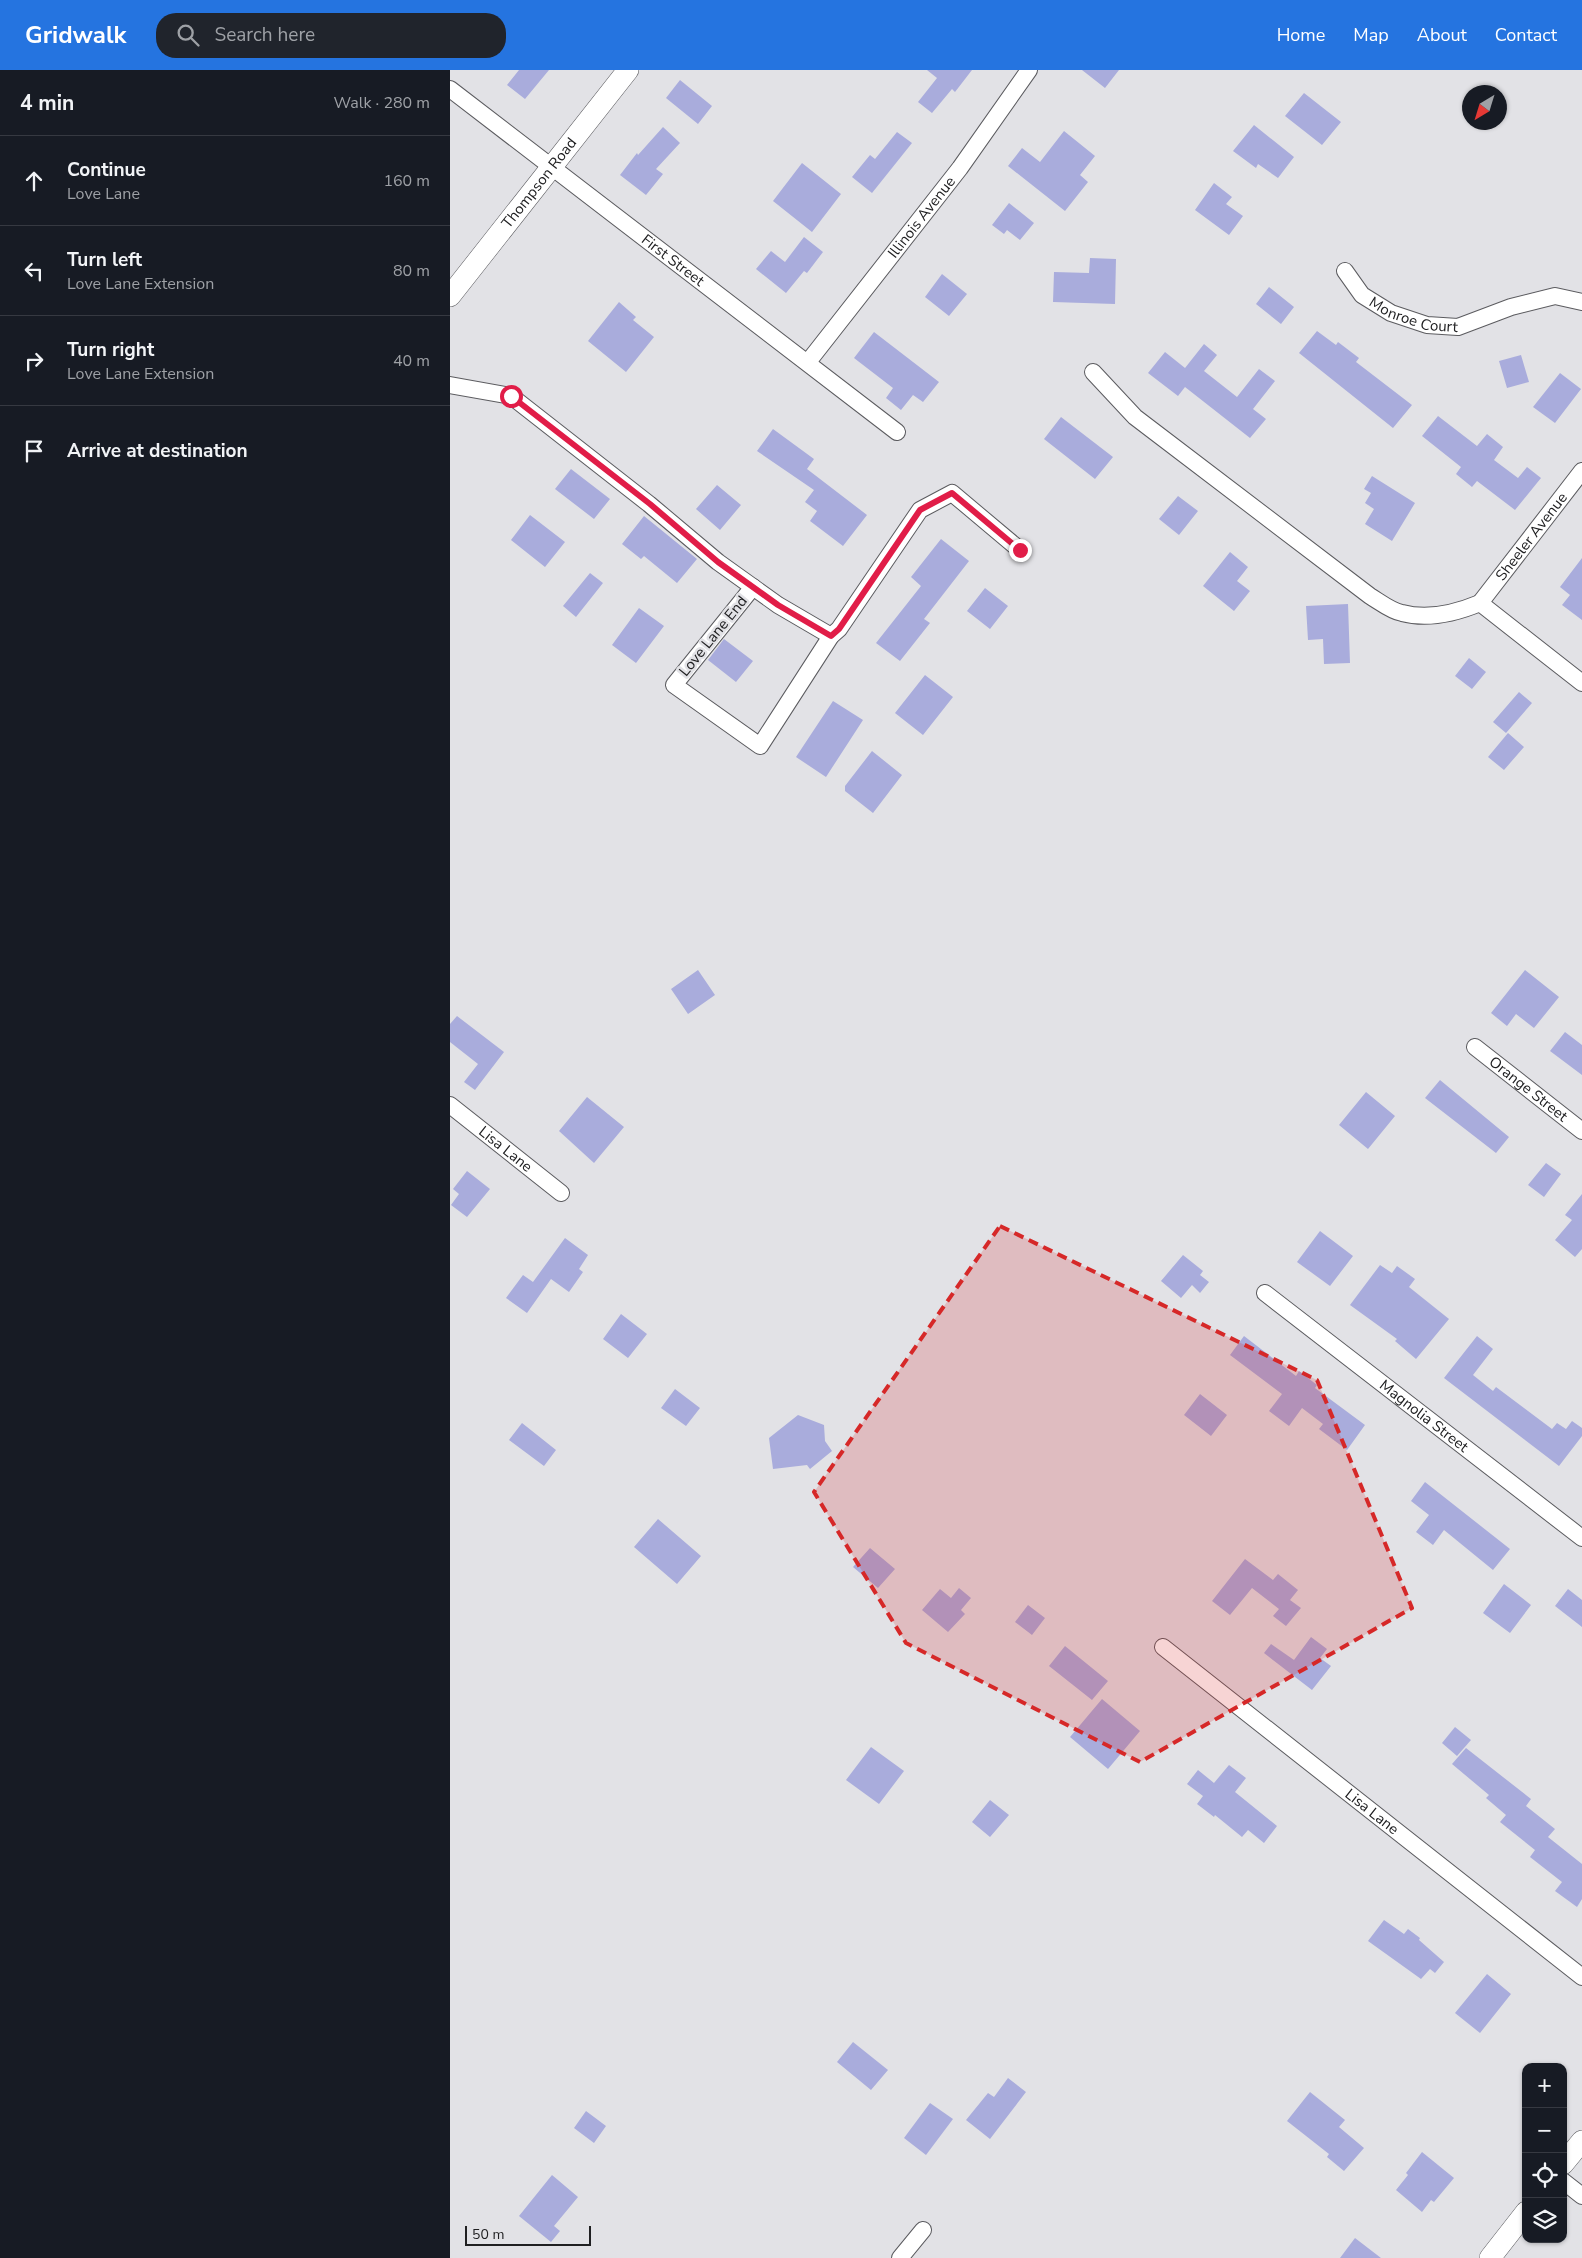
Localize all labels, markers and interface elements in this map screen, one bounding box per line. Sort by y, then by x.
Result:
search box [156,13,506,58]
text: Gridwalk [25,19,126,51]
icon: search [174,21,202,49]
text: Search here [214,22,315,48]
text: Home [1277,23,1325,47]
text: Map [1353,23,1389,47]
text: About [1417,23,1467,47]
text: Contact [1495,23,1557,47]
north arrow [1462,85,1507,130]
text: 4 min [20,89,74,117]
text: Walk · 280 m [334,92,430,114]
street label: Thompson Road [497,133,581,232]
text: Continue [67,157,146,183]
icon: ahead [20,167,48,195]
text: 160 m [383,170,430,192]
street label: Illinois Avenue [883,172,960,262]
text: Love Lane [67,183,140,205]
street label: First Street [637,230,709,291]
text: Turn left [67,247,142,273]
icon: left [20,257,48,285]
text: 80 m [393,260,430,282]
text: Love Lane Extension [67,273,214,295]
street label: Monroe Court [1365,292,1459,337]
text: Turn right [67,337,154,363]
icon: right [20,347,48,375]
text: 40 m [393,350,430,372]
text: Love Lane Extension [67,363,214,385]
route start [500,385,523,408]
icon: arrive [20,437,48,465]
text: Arrive at destination [67,438,248,464]
street label: Sheeler Avenue [1491,488,1572,585]
route end [1009,539,1032,562]
street label: Love Lane End [674,592,752,680]
street label: Orange Street [1485,1052,1573,1127]
street label: Lisa Lane [475,1122,537,1177]
street label: Magnolia Street [1376,1375,1473,1457]
street label: Lisa Lane [1341,1784,1403,1839]
map controls [1522,2063,1567,2243]
button: + [1522,2063,1567,2108]
button: − [1522,2108,1567,2153]
button: locate [1522,2153,1567,2198]
button: layers [1522,2198,1567,2243]
scale bar [465,2223,591,2246]
text: 50 m [472,2225,504,2244]

